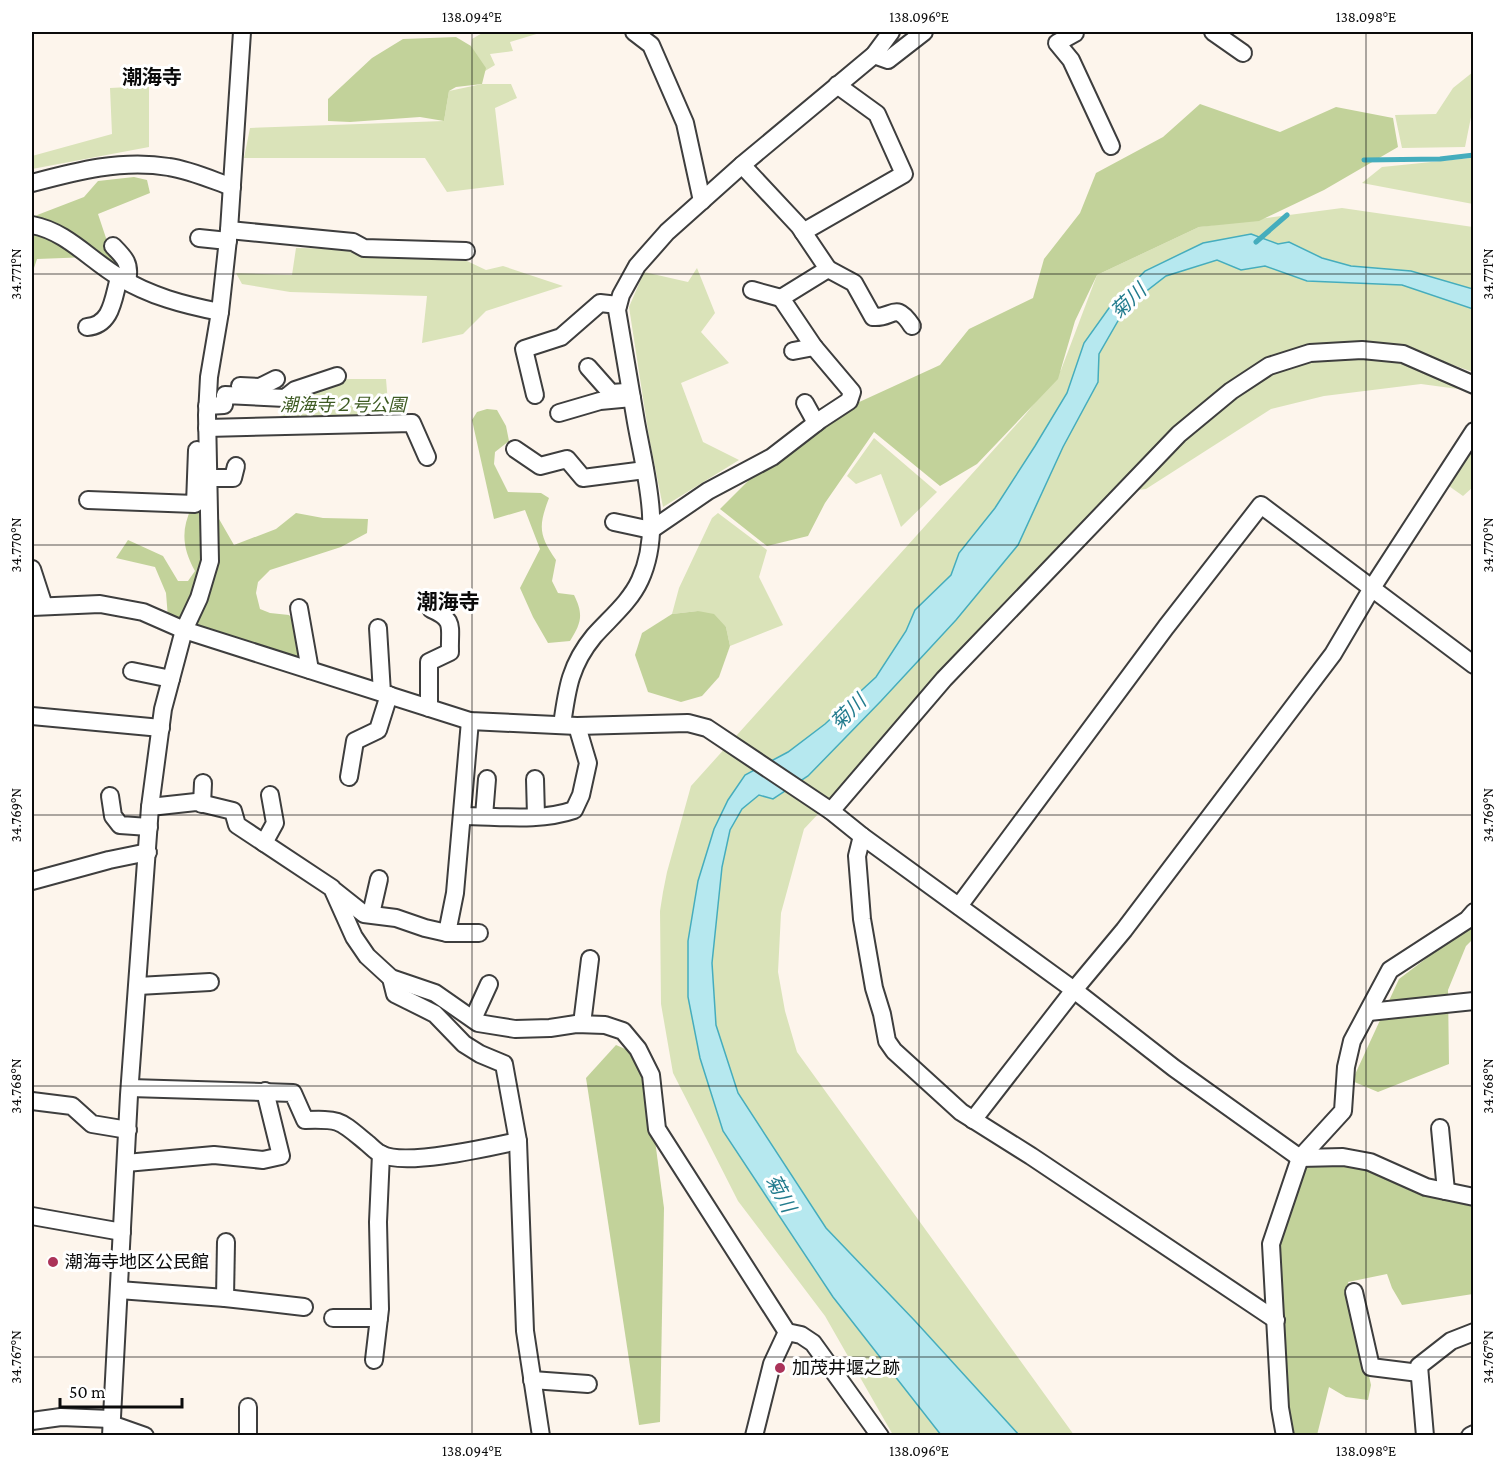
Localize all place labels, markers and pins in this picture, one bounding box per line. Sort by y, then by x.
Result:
place label: 潮海寺地区公民館 [65,1252,209,1272]
marker: 潮海寺地区公民館 [46,1255,60,1269]
place label: 加茂井堰之跡 [792,1358,900,1378]
marker: 加茂井堰之跡 [773,1361,787,1375]

